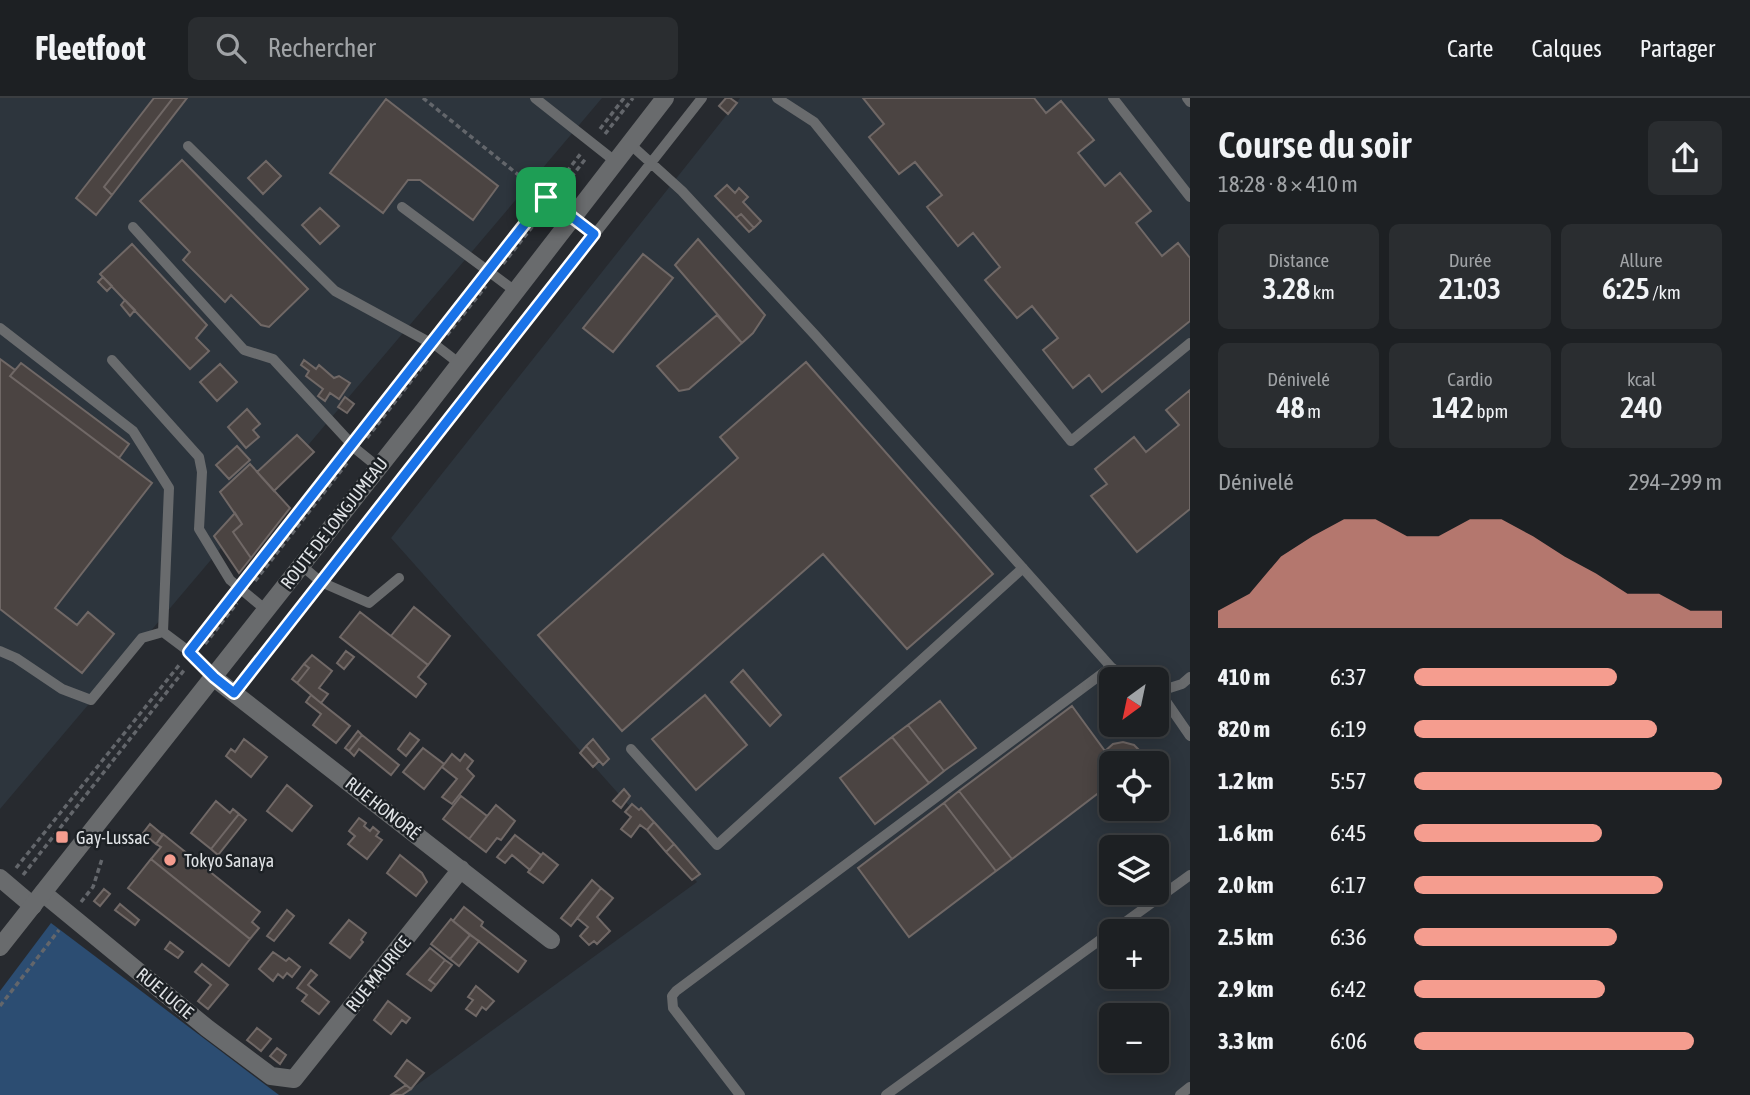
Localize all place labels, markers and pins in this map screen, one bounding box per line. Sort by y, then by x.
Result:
pin [516,167,576,227]
place label: Gay-Lussac [76,827,150,848]
marker: Gay-Lussac [54,829,70,845]
place label: Tokyo Sanaya [184,850,274,871]
marker: Tokyo Sanaya [162,852,178,868]

